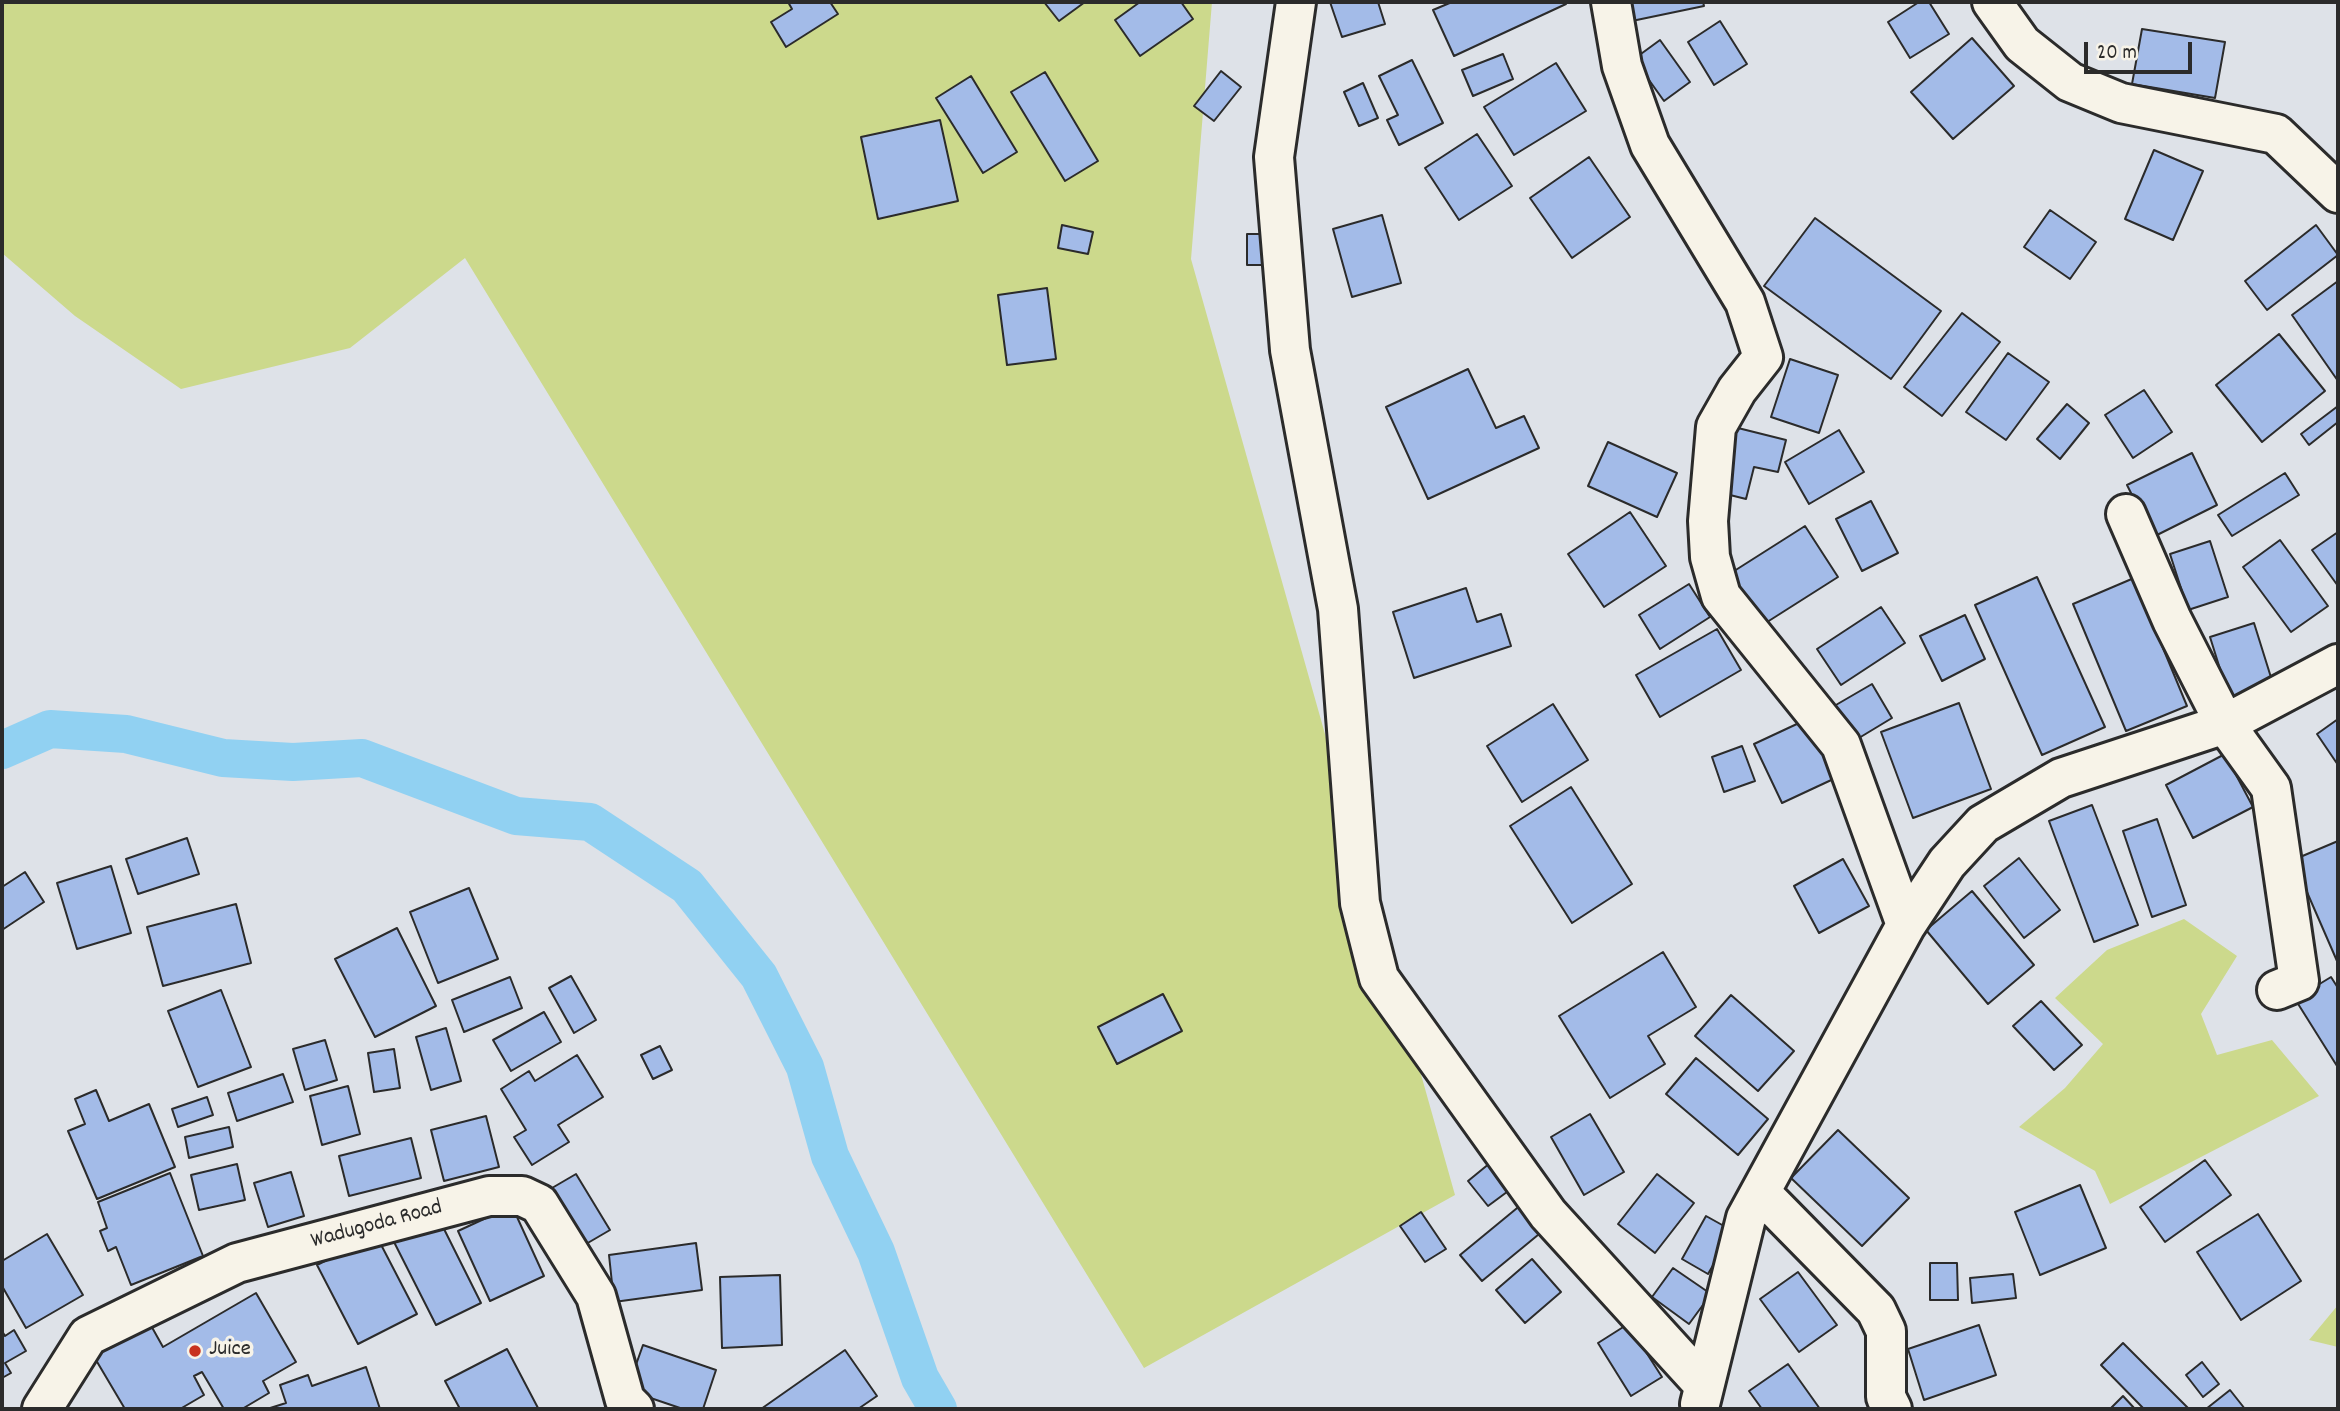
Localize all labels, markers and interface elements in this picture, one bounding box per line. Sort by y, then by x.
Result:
scale bar [2088,28,2196,72]
text: 20 m [2097,39,2137,69]
street label: Wadugoda Road [308,1195,446,1257]
place label: Juice [209,1337,251,1365]
marker: Juice [187,1343,203,1359]

